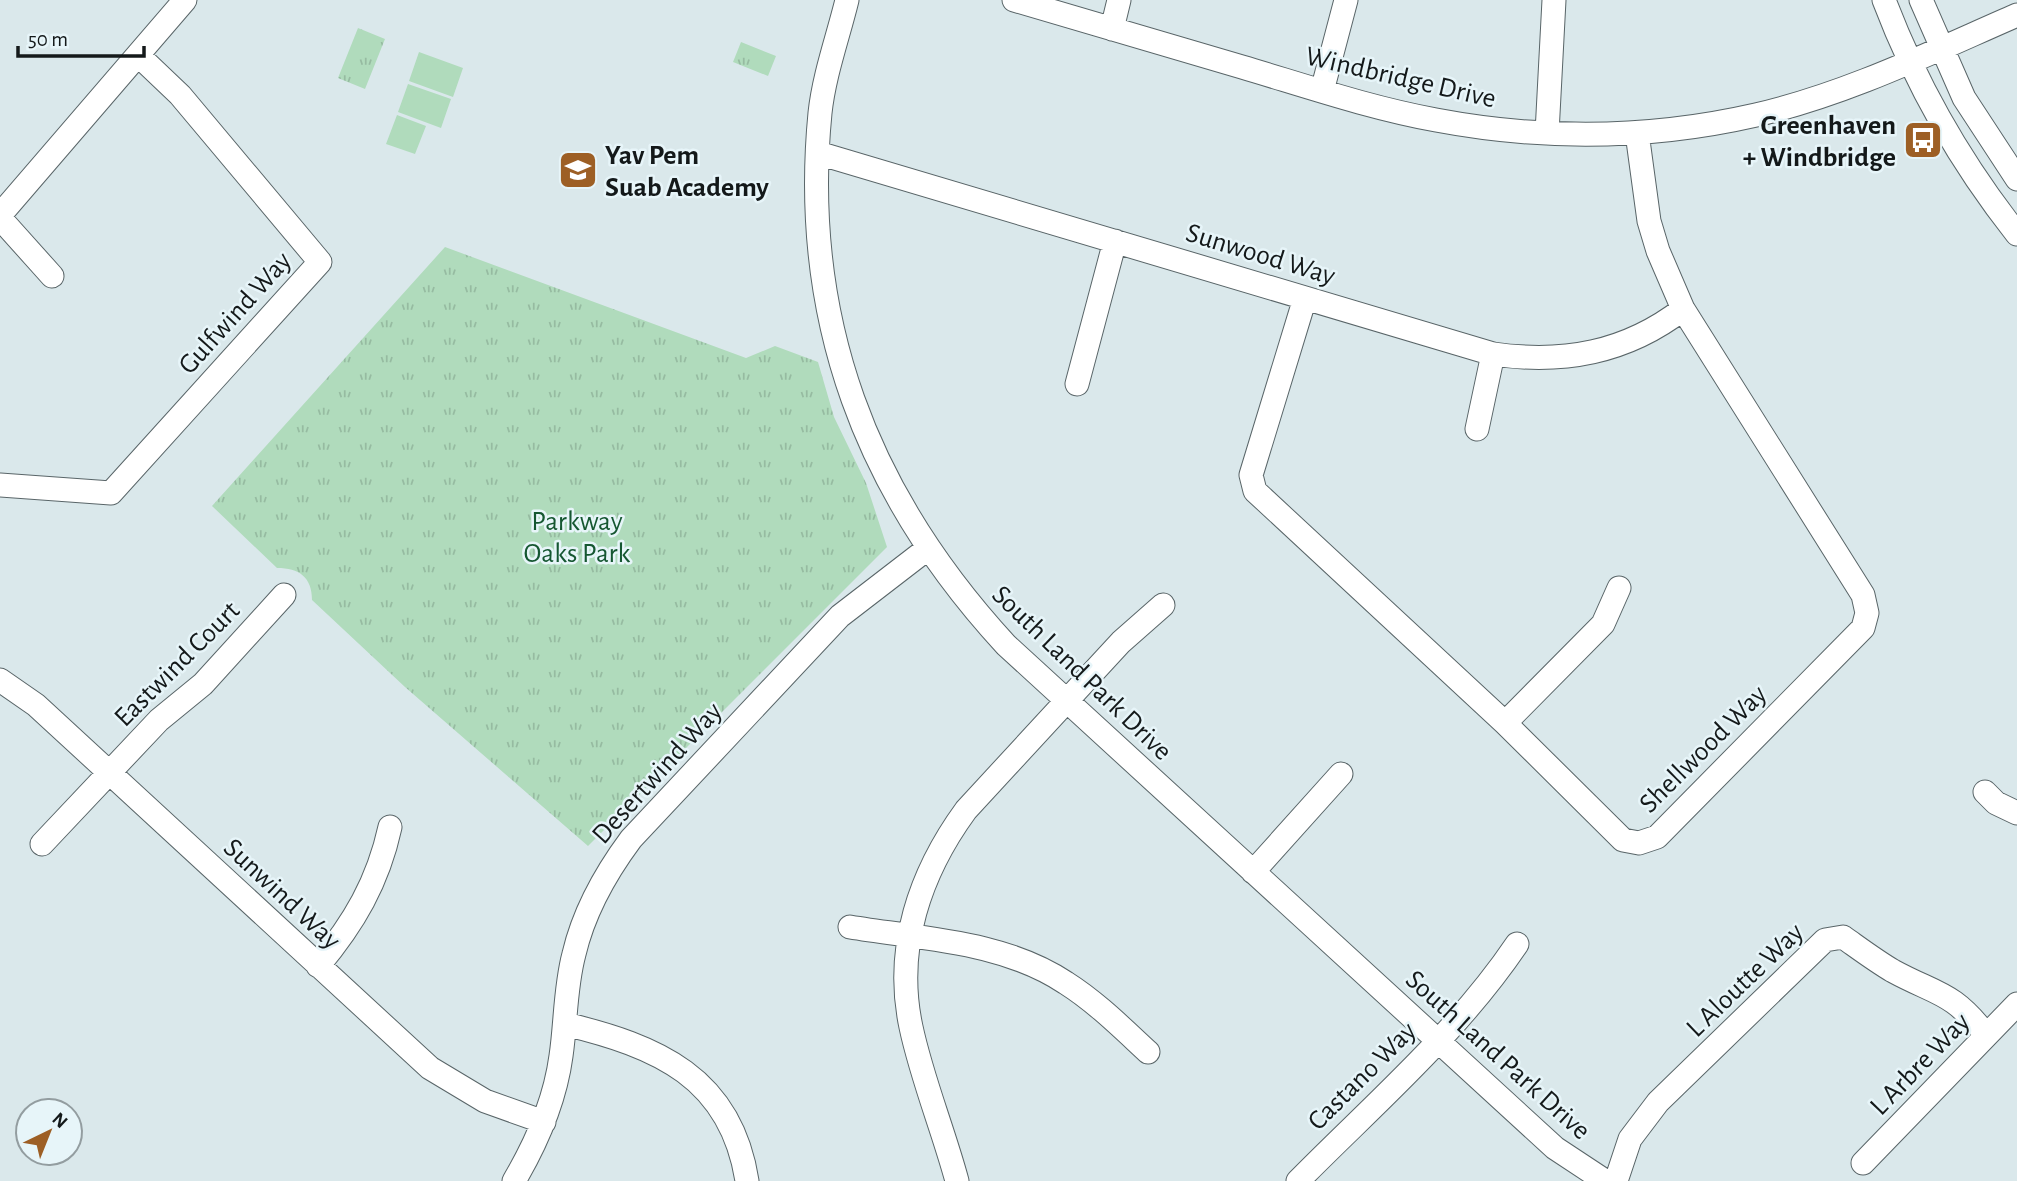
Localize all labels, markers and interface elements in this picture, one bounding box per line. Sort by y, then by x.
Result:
scale bar [18,14,144,58]
text: 50 m [28,29,68,50]
street label: Windbridge Drive [1303,42,1498,113]
place label: Greenhaven + Windbridge [1743,112,1896,172]
bus stop icon: Greenhaven + Windbridge [1902,119,1944,161]
place label: Yav Pem Suab Academy [605,142,769,202]
school or university icon: Yav Pem Suab Academy [557,149,599,191]
street label: Sunwood Way [1183,219,1338,291]
street label: Gulfwind Way [174,247,297,380]
park label: Parkway Oaks Park [524,508,631,568]
street label: South Land Park Drive [986,581,1177,766]
street label: Eastwind Court [109,596,245,732]
street label: Shellwood Way [1634,680,1772,818]
street label: Desertwind Way [587,697,728,849]
street label: Sunwind Way [218,834,345,955]
street label: L Aloutte Way [1682,918,1809,1043]
street label: South Land Park Drive [1400,965,1595,1145]
street label: L Arbre Way [1865,1008,1976,1121]
street label: Castano Way [1303,1017,1422,1136]
north arrow [14,1097,84,1167]
text: N [48,1109,71,1132]

